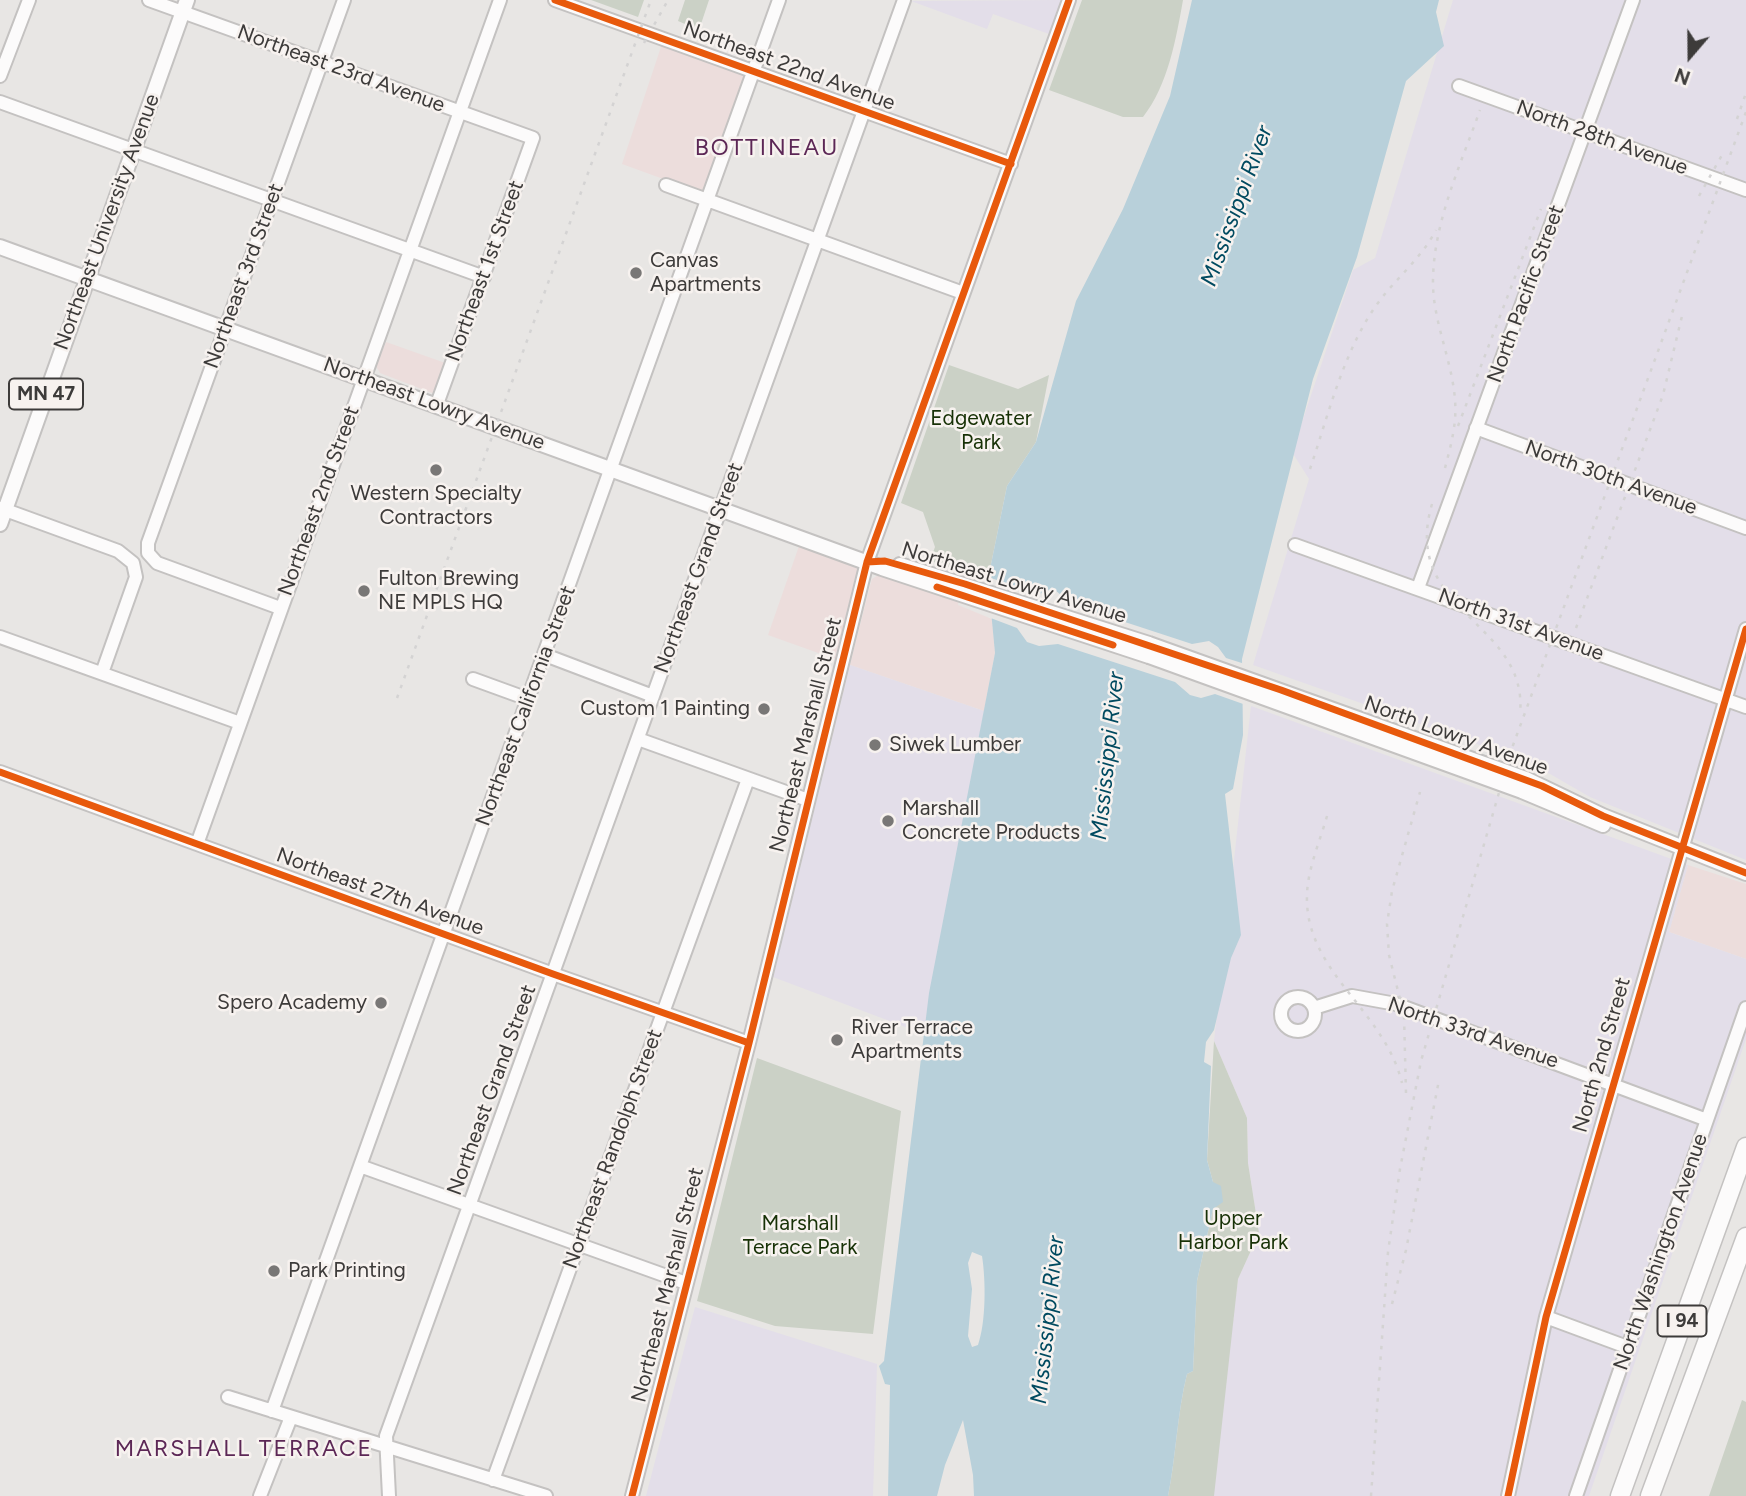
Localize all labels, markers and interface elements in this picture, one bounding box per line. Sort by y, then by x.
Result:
street label: Northeast 22nd Avenue [679,16,899,116]
street label: Northeast 23rd Avenue [234,20,448,118]
north arrow [1655,21,1725,91]
text: N [1672,63,1693,90]
street label: Northeast University Avenue [49,90,165,354]
street label: North 28th Avenue [1513,95,1691,181]
water label: Mississippi River [1195,122,1279,290]
district label: BOTTINEAU [696,134,838,162]
street label: Northeast 1st Street [441,177,529,365]
street label: Northeast 3rd Street [199,180,289,372]
street label: North Pacific Street [1482,202,1570,386]
place label: Canvas Apartments [650,248,761,298]
marker: Canvas Apartments [628,265,644,281]
street label: Northeast Lowry Avenue [320,352,548,456]
road number: MN 47 [9,378,83,410]
street label: Northeast 2nd Street [273,403,365,599]
park label: Edgewater Park [930,406,1032,456]
street label: North 30th Avenue [1522,435,1700,521]
street label: Northeast Grand Street [649,459,749,677]
marker: Western Specialty Contractors [428,462,444,478]
place label: Western Specialty Contractors [350,481,522,531]
street label: Northeast Lowry Avenue [898,537,1130,629]
place label: Fulton Brewing NE MPLS HQ [378,566,519,616]
street label: Northeast California Street [471,582,581,830]
marker: Fulton Brewing NE MPLS HQ [356,583,372,599]
street label: North 31st Avenue [1435,583,1607,667]
street label: Northeast Marshall Street [765,615,847,855]
water label: Mississippi River [1085,671,1131,841]
street label: North Lowry Avenue [1361,691,1551,781]
place label: Custom 1 Painting [580,696,750,722]
marker: Custom 1 Painting [756,701,772,717]
place label: Siwek Lumber [889,732,1021,758]
marker: Siwek Lumber [867,737,883,753]
place label: Marshall Concrete Products [902,796,1080,846]
marker: Marshall Concrete Products [880,813,896,829]
street label: Northeast 27th Avenue [273,843,487,941]
street label: North 2nd Street [1568,975,1636,1135]
street label: Northeast Grand Street [442,981,542,1199]
place label: Spero Academy [217,990,367,1016]
street label: North 33rd Avenue [1384,992,1562,1074]
marker: Spero Academy [373,995,389,1011]
place label: River Terrace Apartments [851,1015,973,1065]
street label: Northeast Randolph Street [558,1026,668,1272]
marker: River Terrace Apartments [829,1032,845,1048]
street label: North Washington Avenue [1609,1130,1713,1374]
street label: Northeast Marshall Street [627,1165,709,1405]
park label: Upper Harbor Park [1178,1206,1288,1256]
park label: Marshall Terrace Park [743,1211,857,1261]
water label: Mississippi River [1025,1235,1071,1405]
place label: Park Printing [288,1258,406,1284]
marker: Park Printing [266,1263,282,1279]
road number: I 94 [1658,1306,1706,1336]
district label: MARSHALL TERRACE [117,1435,371,1463]

